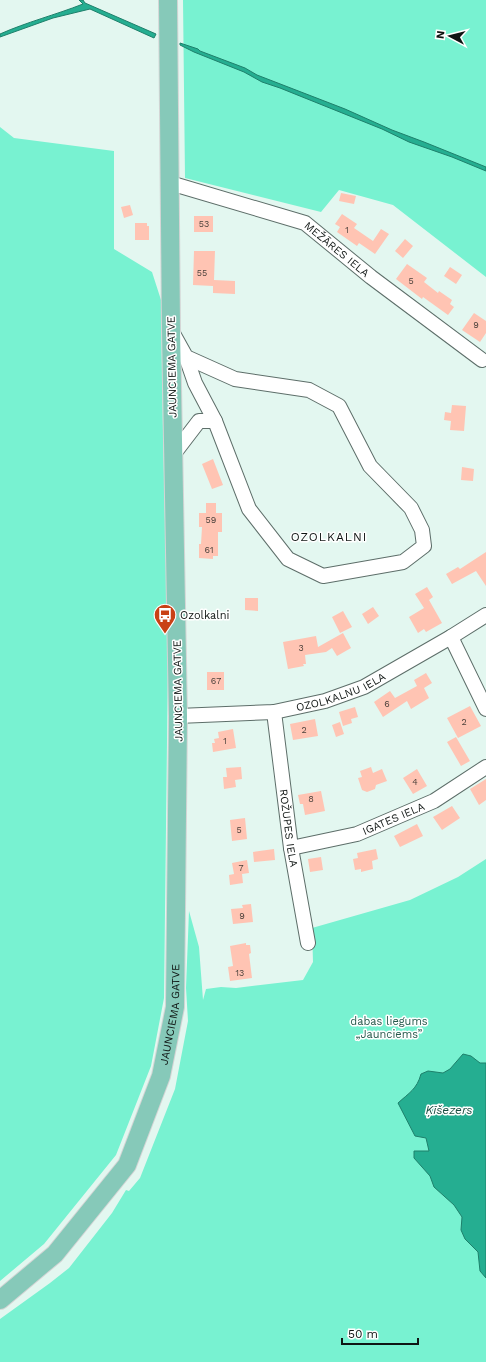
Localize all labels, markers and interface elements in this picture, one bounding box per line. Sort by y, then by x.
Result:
north arrow [430,16,470,56]
text: N [434,30,448,40]
house number: 53 [199,219,209,229]
street label: MEŽĀRES IELA [302,219,372,279]
house number: 1 [345,225,349,235]
house number: 55 [197,268,207,278]
house number: 5 [408,276,414,286]
street label: JAUNCIEMA GATVE [165,316,179,418]
house number: 9 [473,320,479,330]
house number: 59 [206,515,216,525]
district label: OZOLKALNI [291,530,367,544]
house number: 61 [205,545,213,555]
bus stop icon: Ozolkalni [152,602,178,635]
place label: Ozolkalni [180,609,229,622]
street label: JAUNCIEMA GATVE [171,640,185,742]
house number: 3 [298,643,304,653]
street label: OZOLKALNU IELA [295,670,388,714]
house number: 67 [211,676,221,686]
house number: 6 [384,699,390,709]
house number: 2 [461,717,467,727]
house number: 2 [301,725,307,735]
house number: 1 [223,736,227,746]
house number: 4 [412,777,418,787]
street label: ROŽUPES IELA [277,788,301,868]
house number: 8 [308,794,314,804]
street label: IGATES IELA [360,799,426,837]
house number: 5 [236,825,242,835]
house number: 7 [238,863,244,873]
house number: 9 [239,911,245,921]
street label: JAUNCIEMA GATVE [157,964,182,1066]
house number: 13 [236,968,244,978]
park label: dabas liegums „Jaunciems” [350,1015,428,1041]
water label: Ķīšezers [426,1103,472,1117]
scale bar [342,1320,418,1346]
text: 50 m [348,1327,378,1341]

